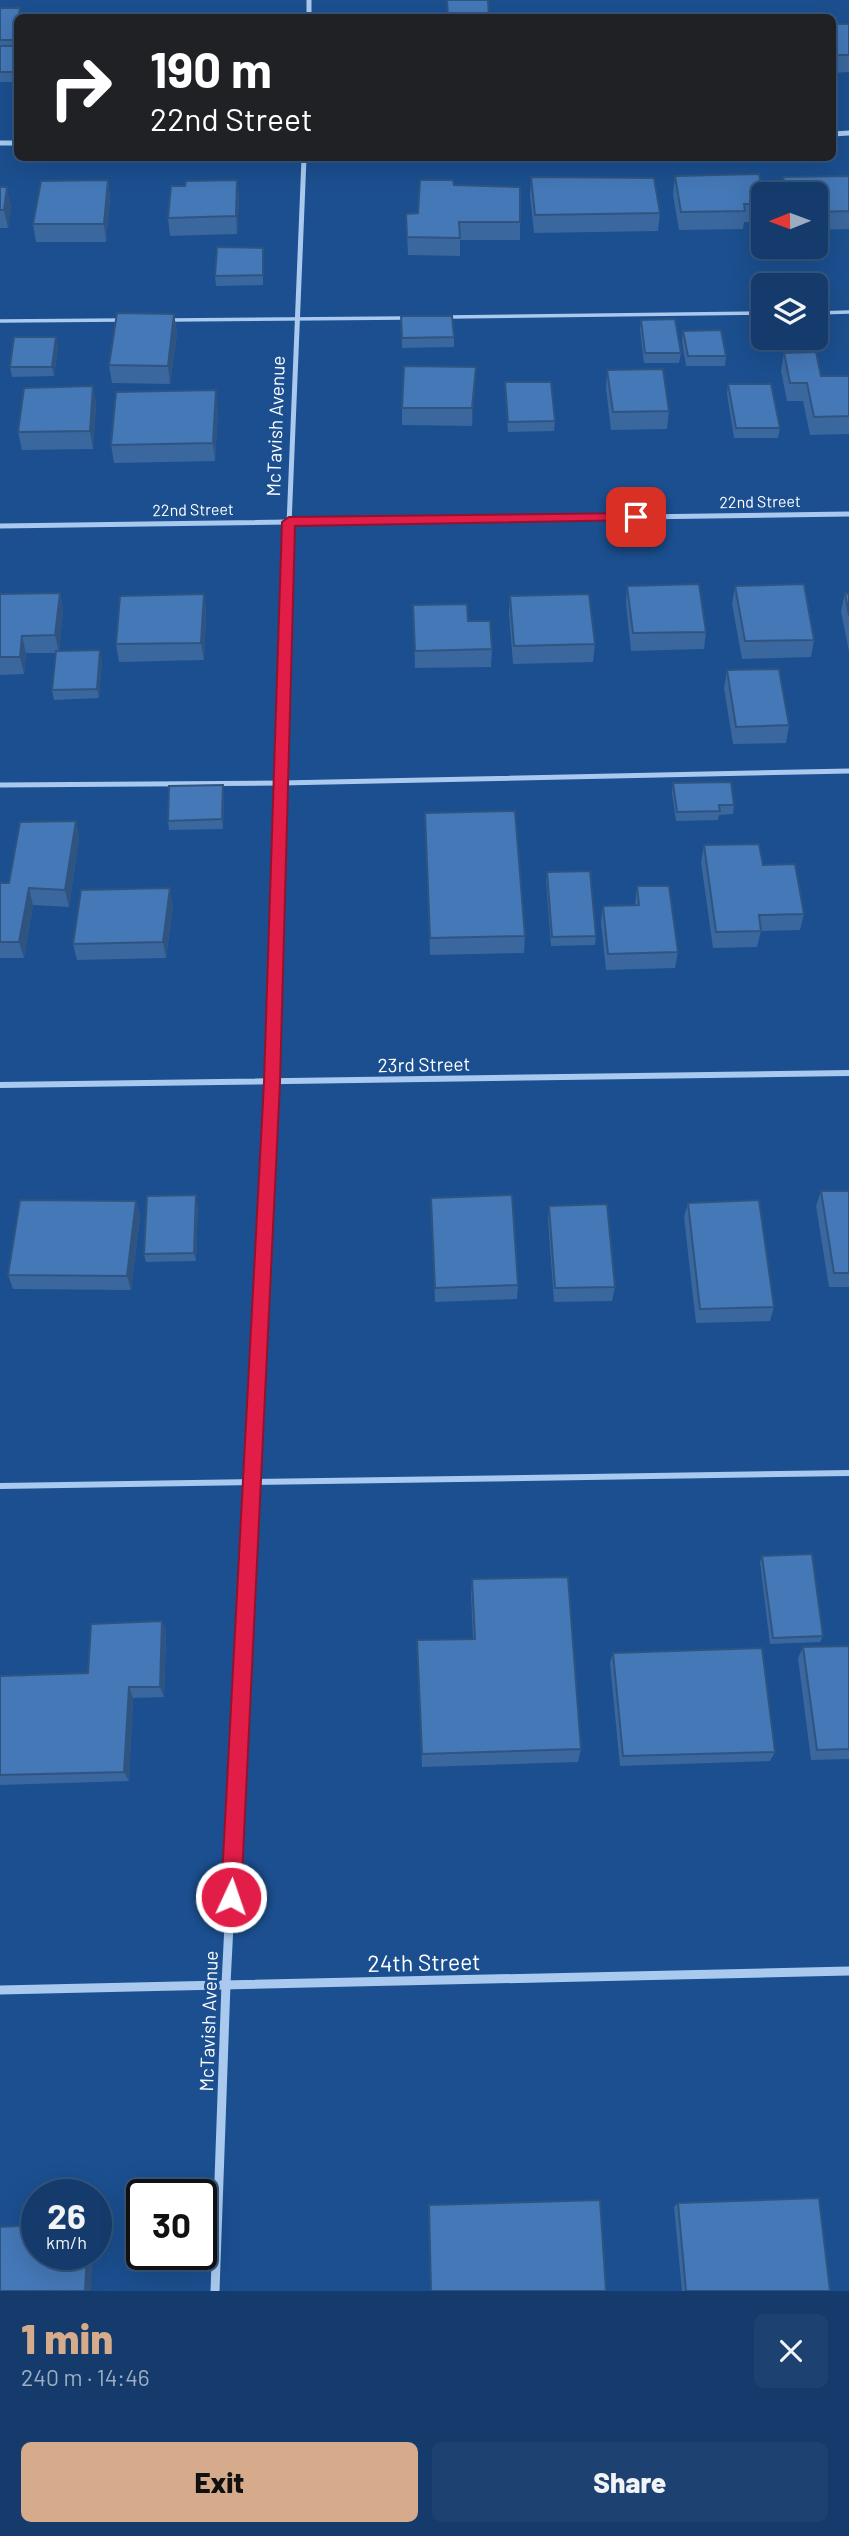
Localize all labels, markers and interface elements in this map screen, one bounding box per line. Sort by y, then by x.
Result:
text: 190 m [150,39,272,98]
icon: right [35,42,126,133]
text: 22nd Street [150,99,313,137]
north arrow [751,182,828,259]
map controls [751,182,828,350]
button: layers [751,273,828,350]
street label: McTavish Avenue [261,355,289,497]
pin [606,487,666,547]
street label: 22nd Street [719,491,801,511]
icon: arrive [617,498,655,536]
street label: 22nd Street [152,499,234,519]
street label: 23rd Street [377,1052,471,1076]
position arrow [194,1860,268,1934]
street label: 24th Street [367,1947,481,1977]
street label: McTavish Avenue [194,1950,222,2092]
speed limit sign: 30 [126,2179,217,2270]
text: 26 [47,2194,86,2236]
text: km/h [46,2231,87,2253]
text: 1 min [21,2312,113,2362]
button: close [754,2314,828,2388]
text: 240 m · 14:46 [21,2363,150,2391]
button: Exit [21,2442,418,2522]
button: Share [432,2442,828,2522]

